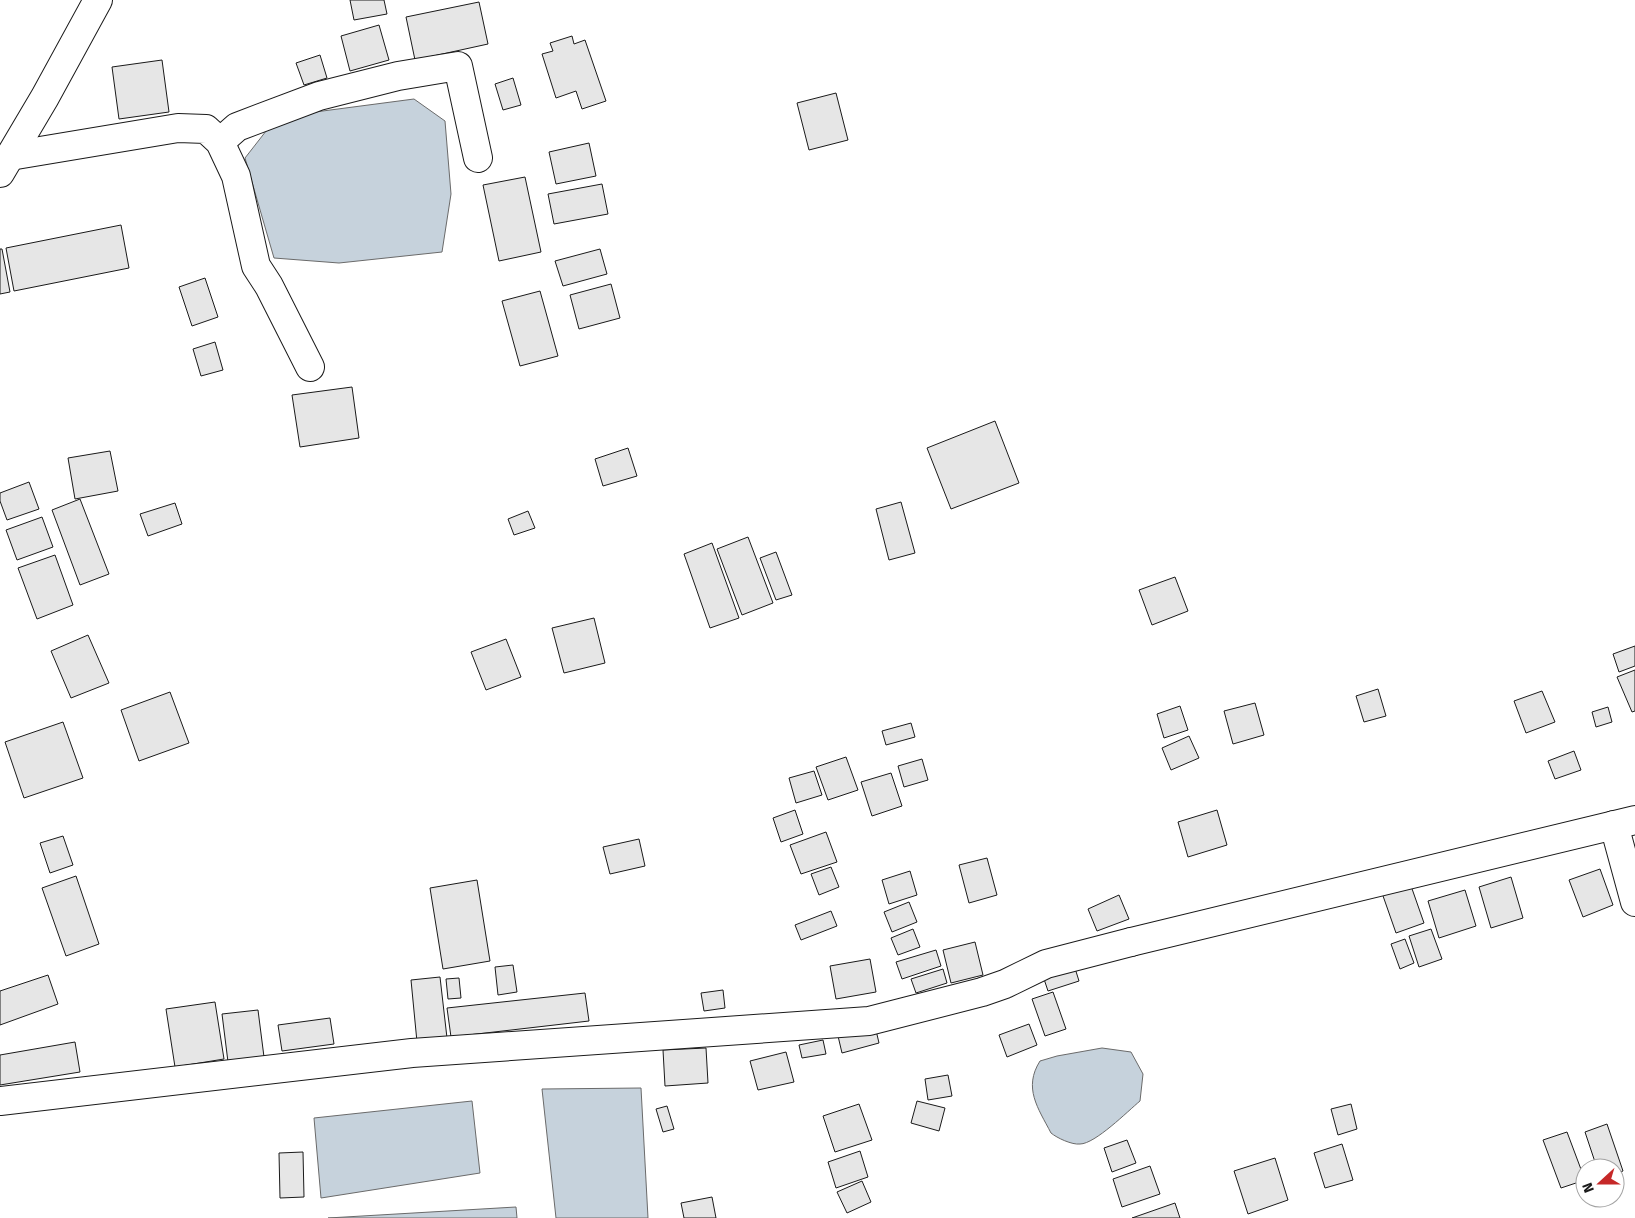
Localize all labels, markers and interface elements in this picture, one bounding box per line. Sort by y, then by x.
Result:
north arrow [1575,1158,1625,1208]
text: N [1579,1180,1598,1195]

